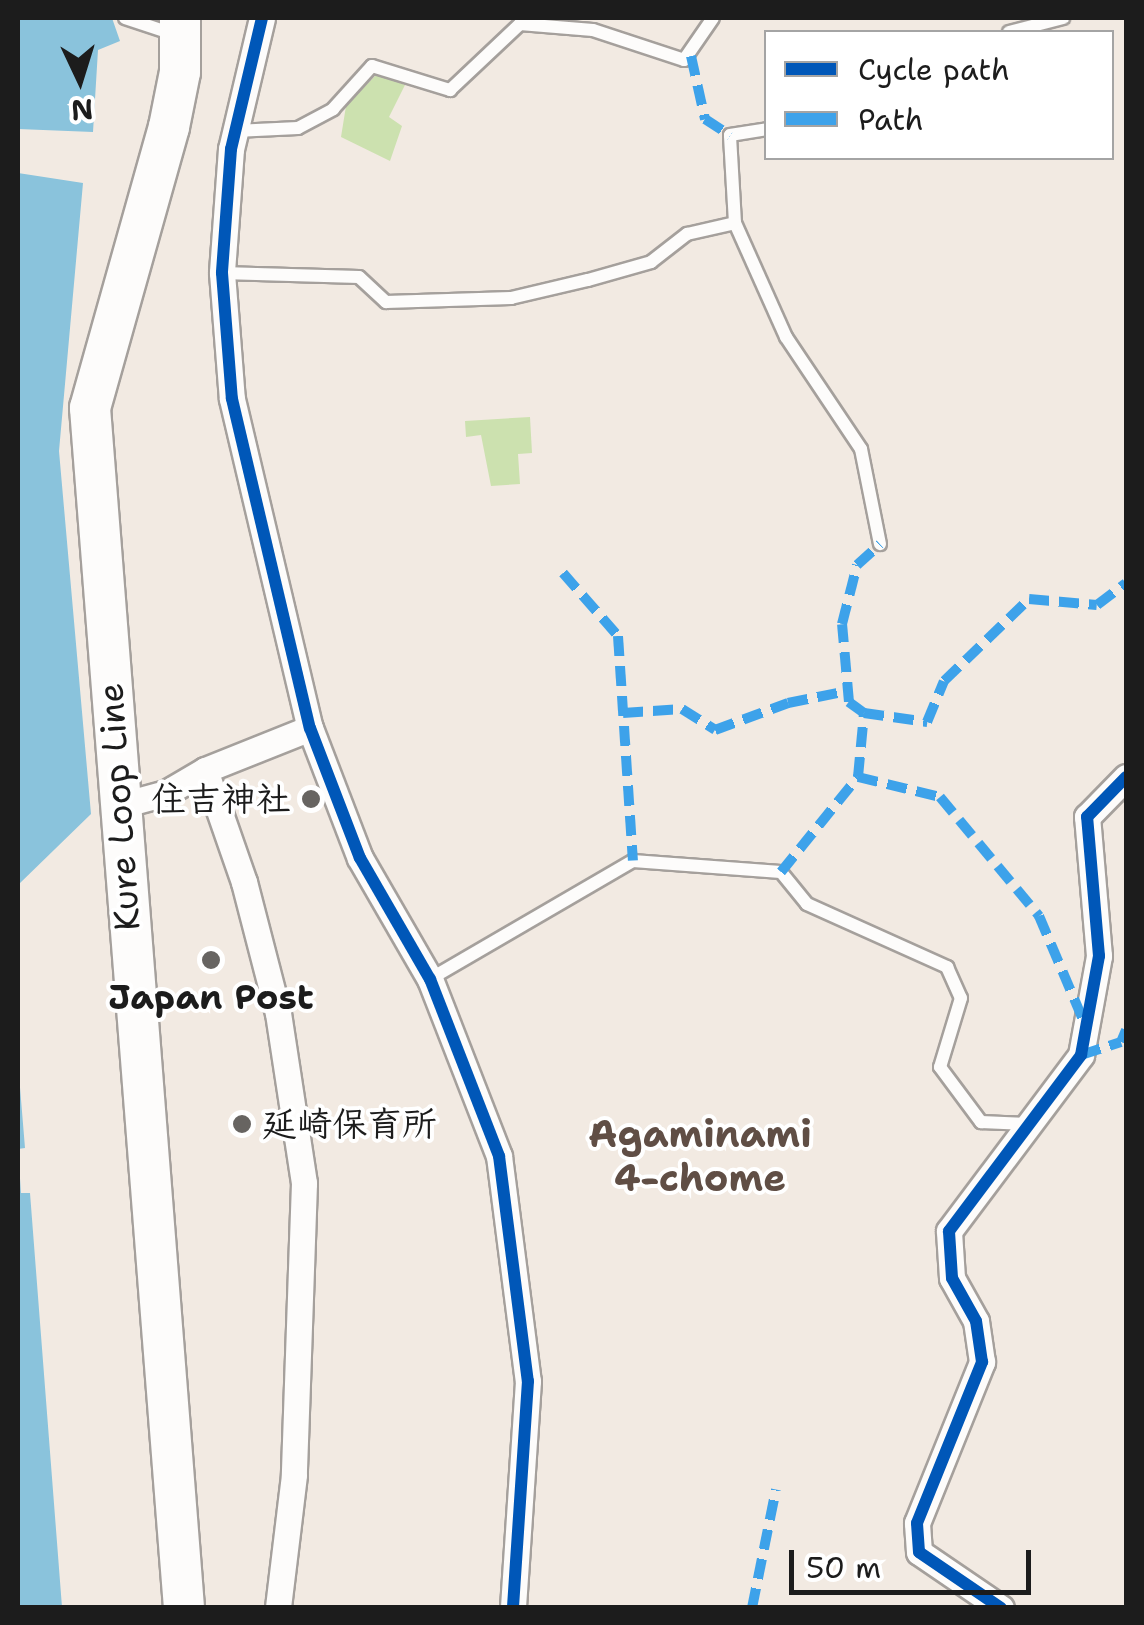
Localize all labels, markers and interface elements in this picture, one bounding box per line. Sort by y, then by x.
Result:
north arrow [30,30,130,130]
legend [764,30,1114,160]
text: Cycle path [858,49,1010,90]
text: N [70,90,94,130]
text: Path [858,99,924,140]
street label: Kure Loop Line [89,682,149,932]
place label: 住吉神社 [151,778,291,820]
marker: 住吉神社 [300,788,322,810]
marker: Japan Post [200,949,222,971]
place label: Japan Post [108,976,314,1018]
place label: 延崎保育所 [262,1103,437,1145]
district label: Agaminami 4-chome [588,1111,812,1200]
marker: 延崎保育所 [231,1113,253,1135]
scale bar [794,1530,1036,1592]
text: 50 m [806,1547,881,1588]

